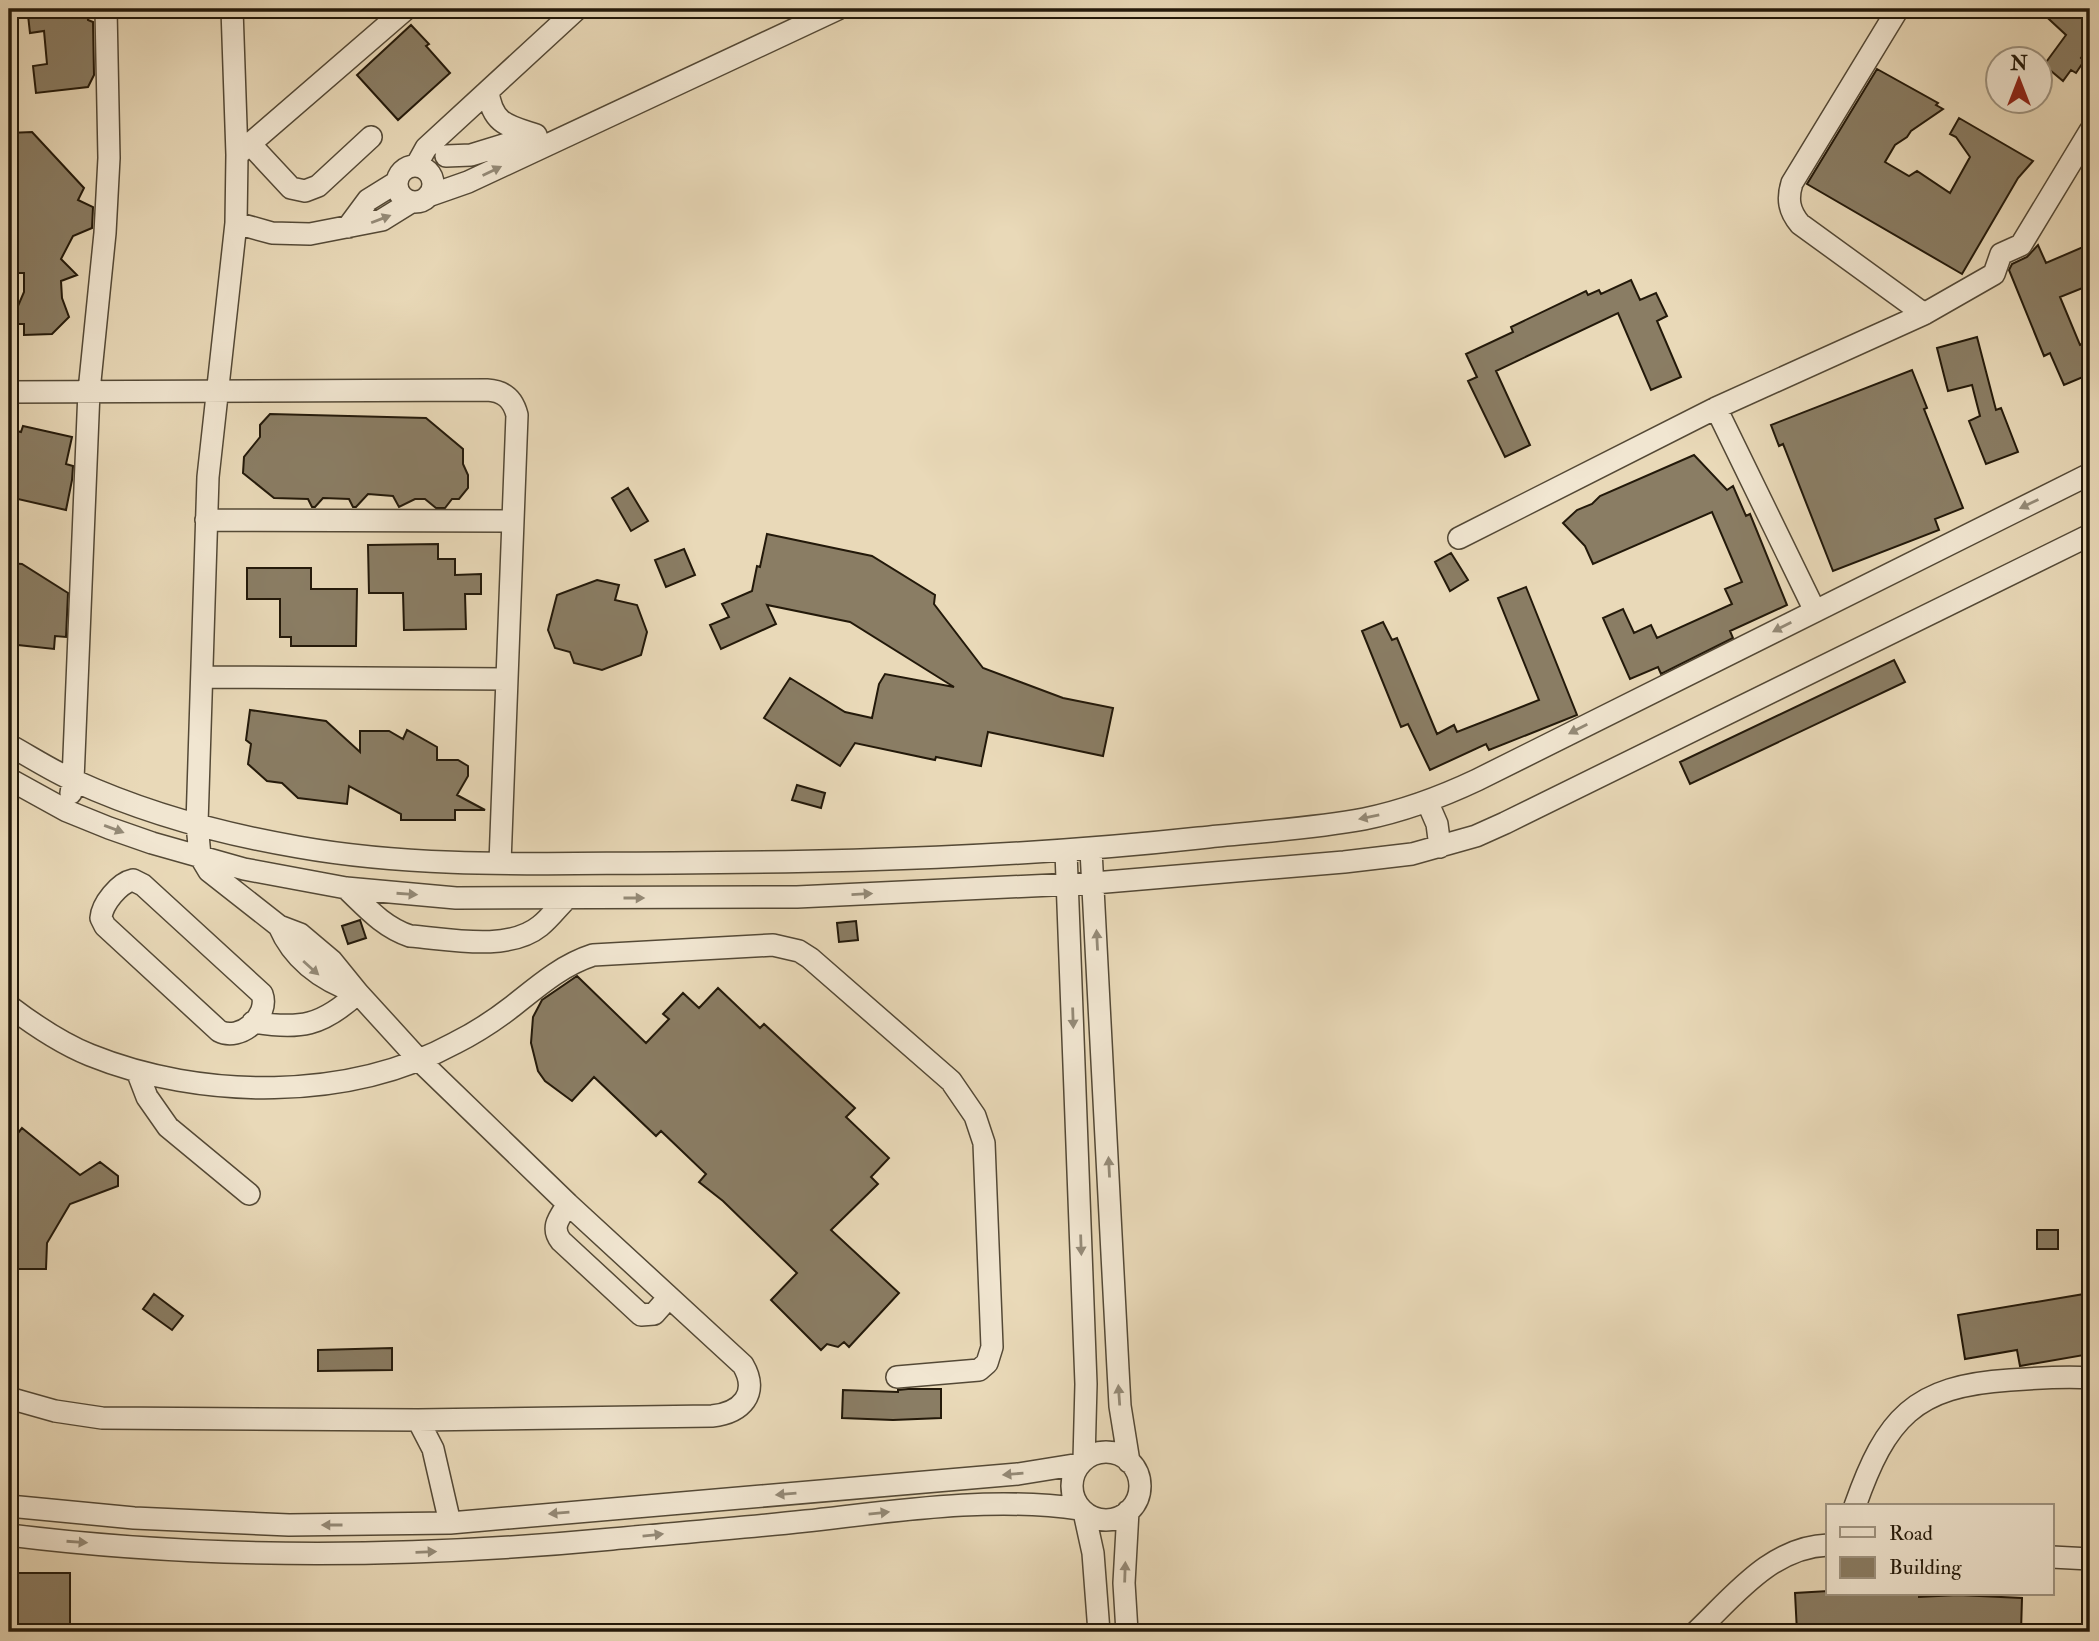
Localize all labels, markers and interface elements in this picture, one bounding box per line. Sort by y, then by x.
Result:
north arrow [1983,46,2054,116]
text: N [2009,52,2028,76]
one-way arrow [482,165,502,176]
one-way arrow [371,213,392,224]
one-way arrow [2019,499,2039,510]
one-way arrow [1772,622,1792,633]
one-way arrow [1568,724,1588,735]
one-way arrow [1358,812,1380,823]
one-way arrow [104,824,125,835]
one-way arrow [396,889,418,900]
one-way arrow [851,889,873,900]
one-way arrow [624,892,646,904]
one-way arrow [1091,929,1102,951]
one-way arrow [302,960,320,976]
one-way arrow [1067,1007,1079,1029]
one-way arrow [1103,1156,1114,1178]
one-way arrow [1075,1234,1087,1256]
one-way arrow [1114,1383,1125,1405]
one-way arrow [1001,1469,1023,1480]
one-way arrow [775,1489,797,1500]
legend [1826,1504,2054,1596]
one-way arrow [869,1507,891,1518]
one-way arrow [548,1508,570,1519]
one-way arrow [321,1519,343,1531]
text: Road [1889,1520,1934,1547]
one-way arrow [642,1529,664,1540]
one-way arrow [66,1537,88,1548]
one-way arrow [415,1547,437,1558]
text: Building [1889,1554,1962,1581]
one-way arrow [1119,1560,1130,1582]

